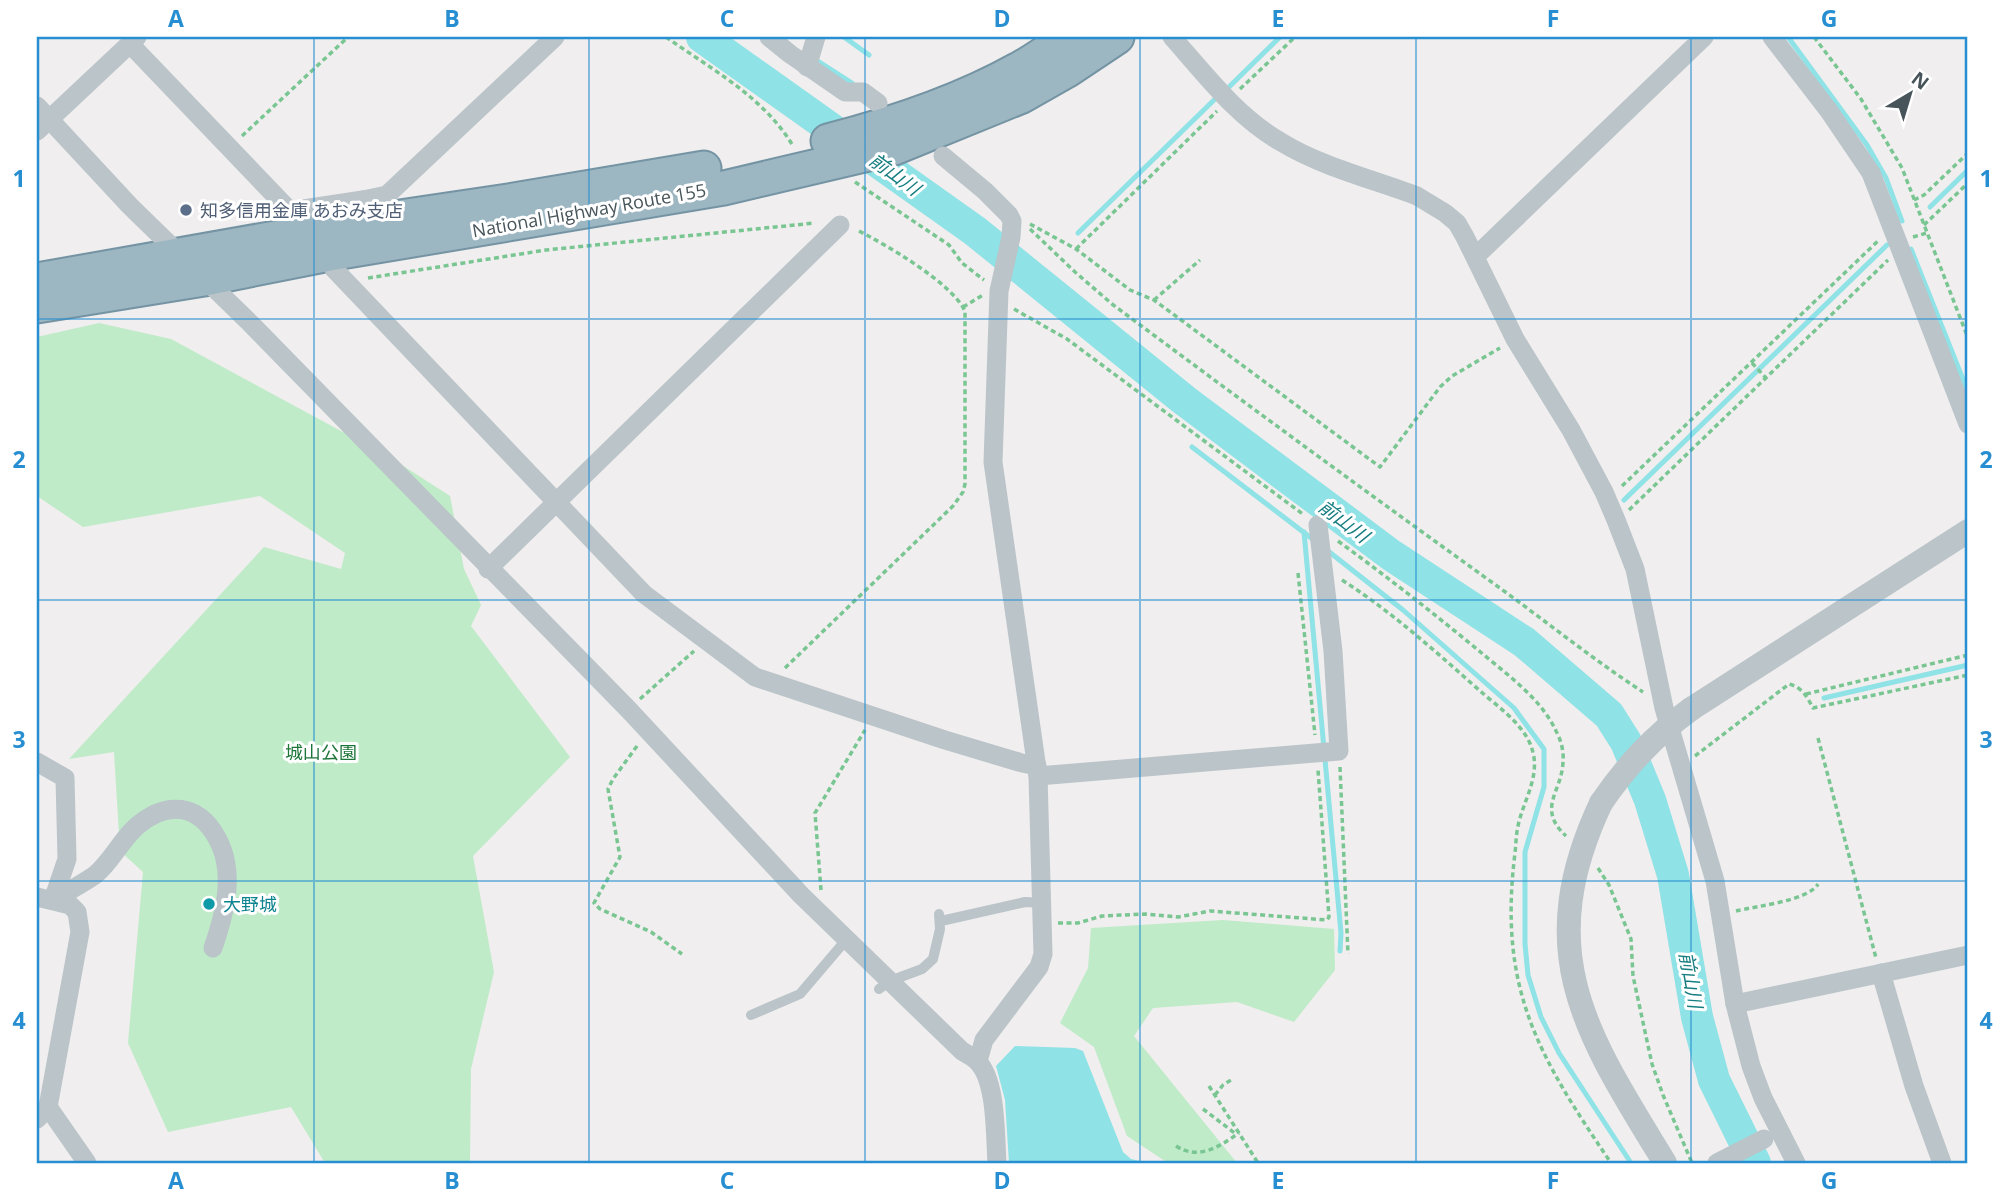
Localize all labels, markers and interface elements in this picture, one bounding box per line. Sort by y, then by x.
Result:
text: A [168,2,184,34]
text: B [444,2,460,34]
text: C [720,2,734,34]
text: D [993,2,1011,34]
text: E [1272,2,1284,34]
text: F [1547,2,1559,34]
text: G [1821,2,1837,34]
north arrow [1876,60,1946,130]
text: N [1906,66,1935,96]
water label: 前山川 [864,147,927,202]
text: 1 [12,162,26,194]
text: 1 [1979,162,1993,194]
street label: National Highway Route 155 [470,178,708,242]
place label: 知多信用金庫 あおみ支店 [200,198,403,222]
marker: 知多信用金庫 あおみ支店 [178,202,194,218]
text: 2 [12,443,26,475]
text: 2 [1979,443,1993,475]
water label: 前山川 [1313,493,1376,550]
text: 3 [12,723,26,755]
text: 3 [1979,723,1993,755]
park label: 城山公園 [285,740,357,764]
place label: 大野城 [223,892,277,916]
marker: 大野城 [201,896,217,912]
water label: 前山川 [1673,950,1709,1012]
text: 4 [12,1004,26,1036]
text: 4 [1979,1004,1993,1036]
text: A [168,1164,184,1196]
text: B [444,1164,460,1196]
text: C [720,1164,734,1196]
text: D [993,1164,1011,1196]
text: E [1272,1164,1284,1196]
text: F [1547,1164,1559,1196]
text: G [1821,1164,1837,1196]

